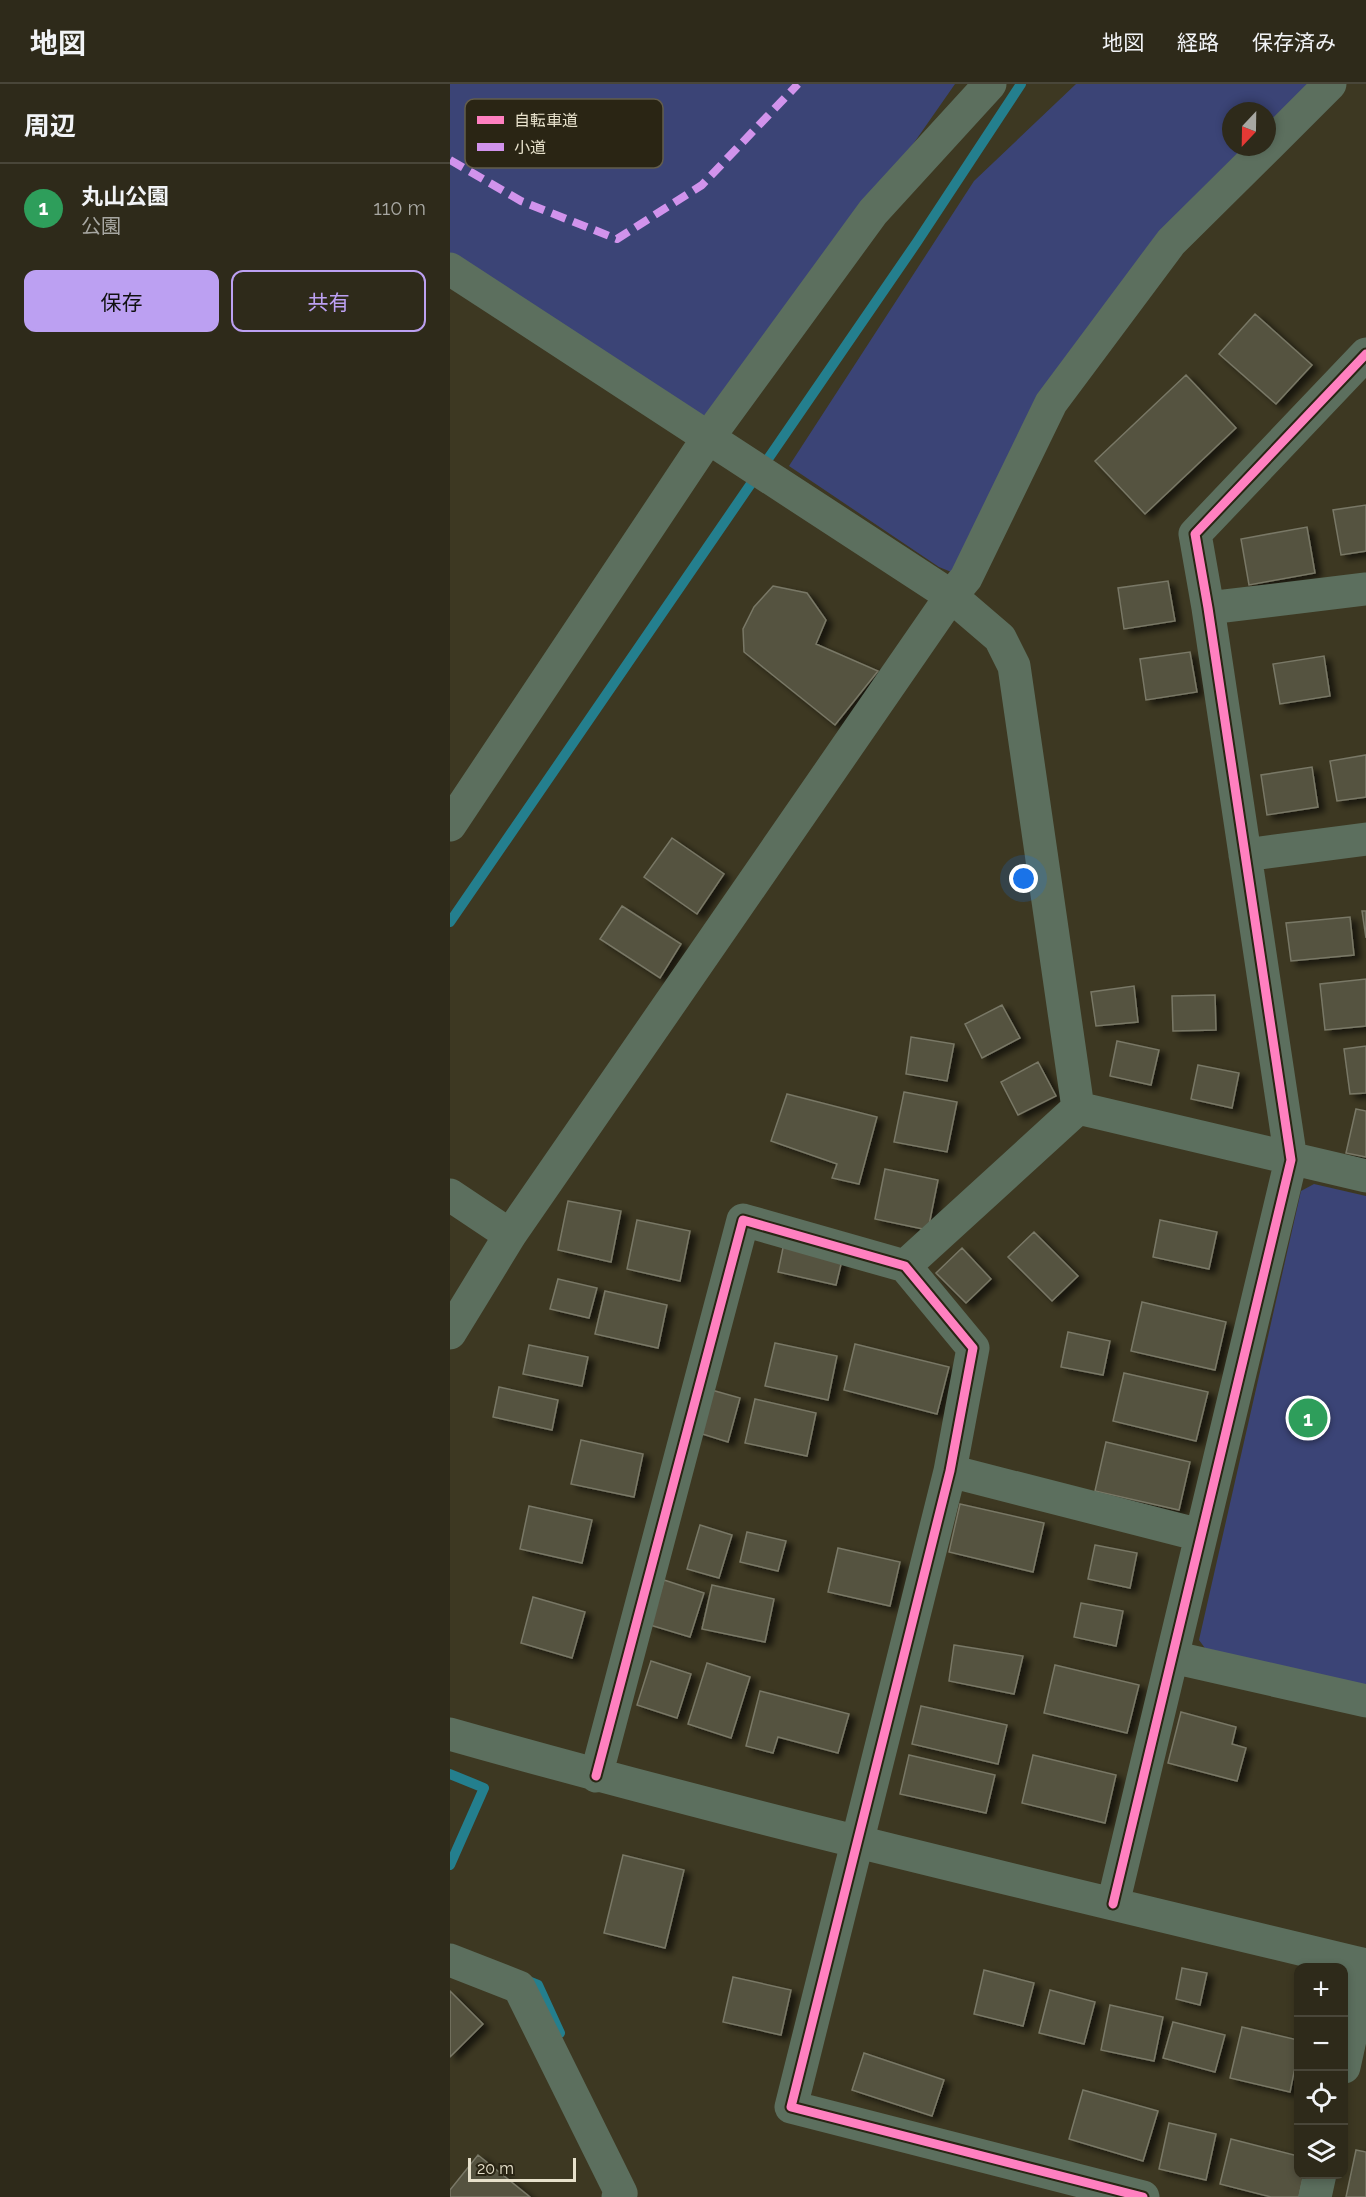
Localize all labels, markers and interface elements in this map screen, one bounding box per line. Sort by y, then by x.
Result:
text: 地図 [30,27,86,60]
text: 地図 [1102,30,1144,55]
text: 経路 [1177,30,1219,55]
text: 保存済み [1252,30,1336,55]
legend [465,99,663,168]
north arrow [1222,102,1276,156]
text: 周辺 [24,111,76,141]
text: 自転車道 [514,111,578,130]
text: 小道 [514,138,546,157]
text: 丸山公園 [81,183,169,209]
text: 1 [39,196,48,220]
text: 110 m [373,196,426,220]
text: 公園 [81,214,121,238]
button: 保存 [24,270,219,332]
button: 共有 [231,270,426,332]
your location [1009,864,1038,893]
pin: 1 [1288,1396,1328,1440]
map controls [1294,1963,1348,2179]
button: + [1294,1963,1348,2017]
button: − [1294,2017,1348,2071]
button: locate [1294,2071,1348,2125]
button: layers [1294,2125,1348,2179]
scale bar [468,2155,576,2182]
text: 20 m [477,2159,514,2178]

